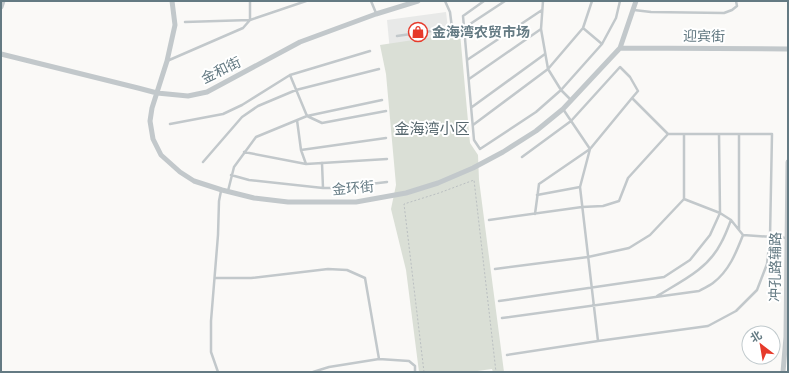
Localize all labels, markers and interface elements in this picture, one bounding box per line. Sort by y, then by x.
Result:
shop icon: 金海湾农贸市场 [407,21,429,43]
place label: 金海湾农贸市场 [432,24,530,40]
street label: 迎宾街 [683,28,725,44]
street label: 金和街 [199,54,243,86]
district label: 金海湾小区 [394,120,470,137]
street label: 金环街 [331,178,375,198]
street label: 冲孔路辅路 [766,232,784,302]
north arrow [741,325,781,365]
text: 北 [748,328,764,344]

